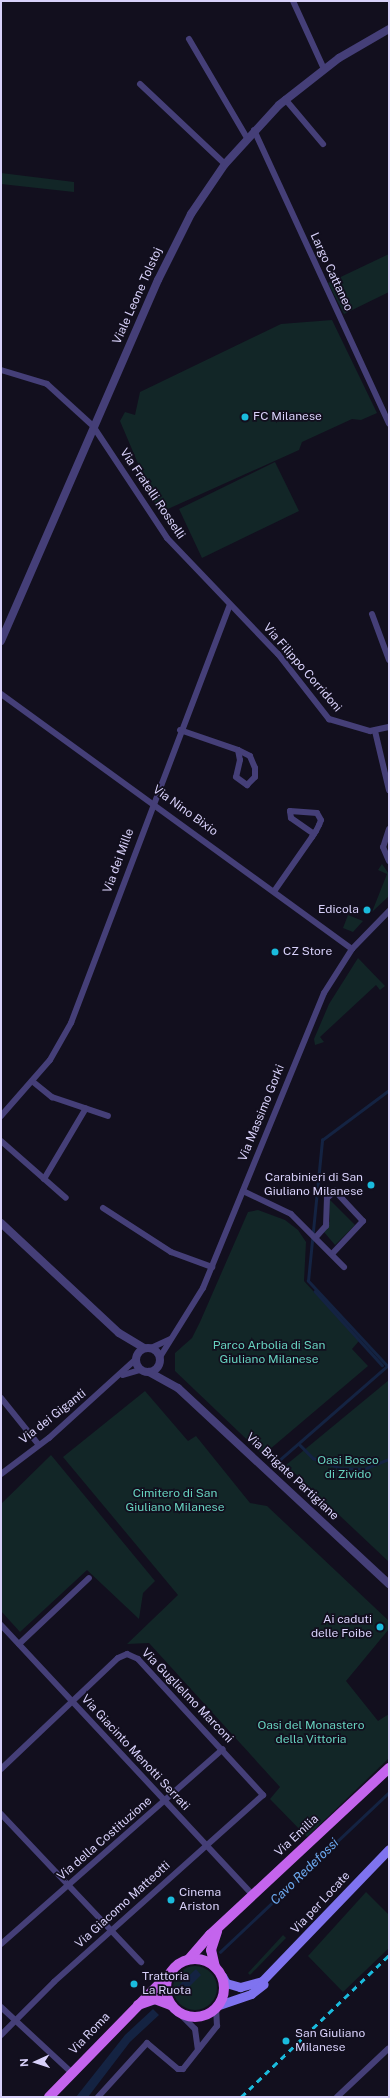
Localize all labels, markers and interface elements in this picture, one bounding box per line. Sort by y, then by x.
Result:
street label: Largo Cattaneo [306,230,356,314]
street label: Viale Leone Tolstoj [110,245,166,347]
place label: FC Milanese [253,410,322,424]
marker: FC Milanese [240,412,250,422]
street label: Via Fratelli Rosselli [116,446,188,542]
street label: Via Filippo Corridoni [260,621,344,715]
street label: Via Nino Bixio [150,783,220,839]
street label: Via dei Mille [101,827,137,895]
place label: Edicola [318,903,359,917]
marker: Edicola [362,905,372,915]
place label: CZ Store [283,945,332,959]
marker: CZ Store [270,947,280,957]
street label: Via Massimo Gorki [236,1063,288,1163]
place label: Carabinieri di San Giuliano Milanese [264,1171,363,1199]
marker: Carabinieri di San Giuliano Milanese [366,1180,376,1190]
park label: Parco Arbolia di San Giuliano Milanese [213,1339,325,1367]
street label: Via dei Giganti [17,1387,89,1447]
street label: Via Brigate Partigiane [243,1430,341,1524]
park label: Oasi Bosco di Zivido [317,1454,379,1482]
park label: Cimitero di San Giuliano Milanese [125,1487,225,1515]
place label: Ai caduti delle Foibe [311,1613,372,1641]
marker: Ai caduti delle Foibe [375,1622,385,1632]
street label: Via Guglielmo Marconi [138,1646,236,1746]
street label: Via Giacinto Menotti Serrati [78,1692,192,1814]
park label: Oasi del Monastero della Vittoria [257,1719,365,1747]
street label: Via della Costituzione [55,1794,155,1884]
street label: Via Emilia [272,1812,322,1860]
water label: Cavo Redefossi [268,1836,342,1908]
street label: Via Giacomo Matteotti [73,1859,173,1951]
street label: Via per Locate [289,1869,353,1937]
place label: Cinema Ariston [179,1886,221,1914]
marker: Cinema Ariston [166,1895,176,1905]
place label: Trattoria La Ruota [142,1970,191,1998]
marker: Trattoria La Ruota [129,1979,139,1989]
street label: Via Roma [67,2010,113,2058]
place label: San Giuliano Milanese [295,2027,365,2055]
marker: San Giuliano Milanese [280,2035,292,2047]
north arrow [16,2042,56,2082]
text: N [18,2058,30,2067]

